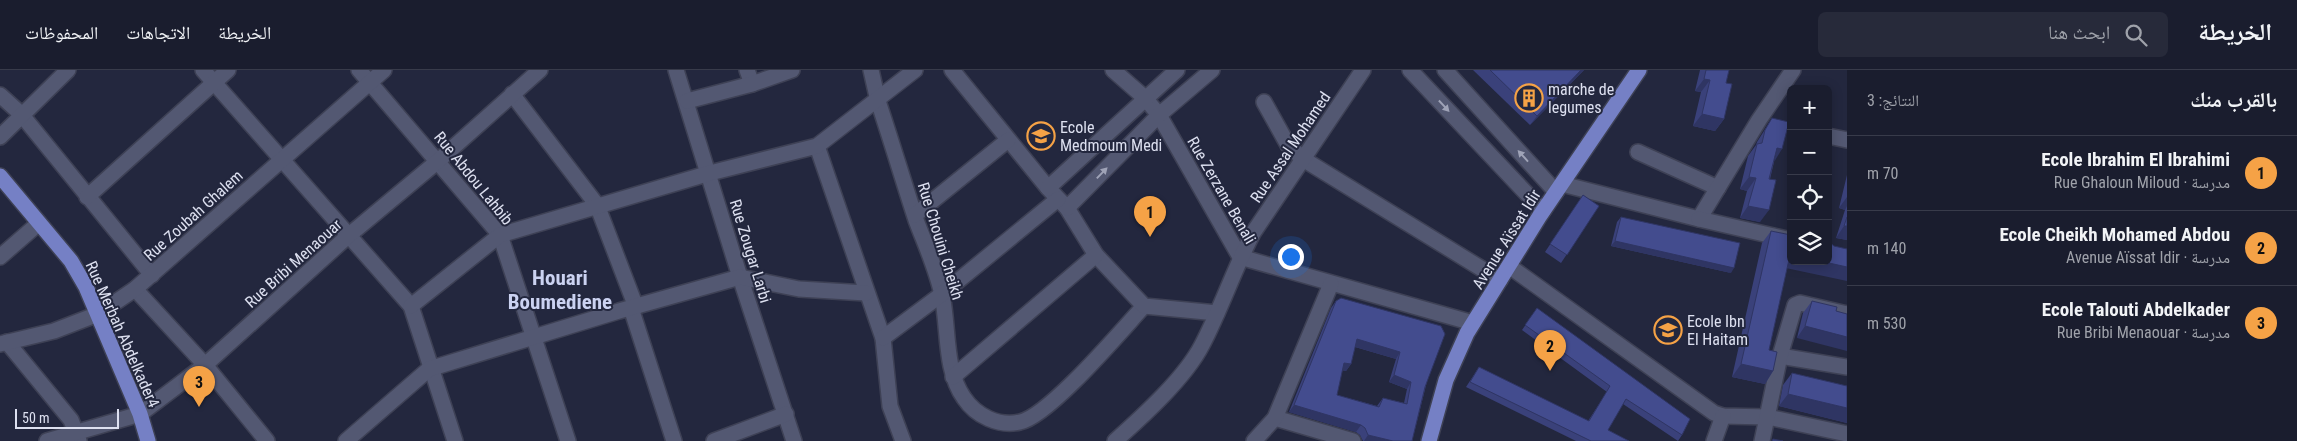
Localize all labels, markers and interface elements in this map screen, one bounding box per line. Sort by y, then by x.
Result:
search box [1818,12,2168,57]
text: الخريطة [2198,18,2272,46]
text: ابحث هنا [2048,21,2110,44]
icon: search [2122,21,2150,49]
text: المحفوظات [25,22,98,43]
text: الاتجاهات [126,22,190,43]
text: الخريطة [218,22,271,43]
place label: marche de legumes [1548,80,1614,117]
building icon: marche de legumes [1514,83,1544,113]
map controls [1787,85,1832,265]
button: + [1787,85,1832,130]
street label: Rue Assal Mohamed [1246,88,1334,206]
text: بالقرب منك [2190,88,2277,112]
text: النتائج: 3 [1867,91,1919,110]
one-way arrow [1438,99,1450,111]
place label: Ecole Medmoum Medi [1060,118,1162,155]
school or university icon: Ecole Medmoum Medi [1026,121,1056,151]
street label: Rue Abdou Lahbib [430,128,517,229]
button: − [1787,130,1832,175]
street label: Rue Zerzane Benali [1183,133,1260,247]
text: Ecole Ibrahim El Ibrahimi [2041,148,2230,171]
one-way arrow [1517,151,1529,163]
text: 70 m [1867,164,1899,183]
text: 1 [2257,164,2265,183]
street label: Rue Zoubah Ghalem [140,166,247,265]
one-way arrow [1095,168,1107,180]
text: مدرسة · Rue Ghaloun Miloud [2054,173,2230,192]
button: locate [1787,175,1832,220]
street label: Rue Chouini Cheikh [914,180,967,302]
street label: Avenue Aïssat Idir [1468,186,1545,293]
pin: 1 [1134,196,1166,237]
street label: Rue Zougar Larbi [726,197,775,305]
street label: Rue Bribi Menaouar [241,215,346,312]
button: layers [1787,220,1832,265]
text: Ecole Cheikh Mohamed Abdou [1999,223,2230,246]
text: 140 m [1867,239,1906,258]
text: 2 [2257,239,2265,258]
your location [1278,244,1304,270]
text: مدرسة · Avenue Aïssat Idir [2066,248,2230,267]
street label: Rue Merbah Abdelkader4 [82,258,163,410]
district label: Houari Boumediene [508,266,612,314]
text: Ecole Talouti Abdelkader [2042,298,2230,321]
place label: Ecole Ibn El Haitam [1687,312,1748,349]
text: 530 m [1867,314,1906,333]
text: 3 [2257,314,2265,333]
school or university icon: Ecole Ibn El Haitam [1653,315,1683,345]
text: مدرسة · Rue Bribi Menaouar [2057,323,2230,342]
pin: 2 [1534,330,1566,371]
pin: 3 [183,366,215,407]
scale bar [15,406,119,429]
text: 50 m [22,410,50,426]

